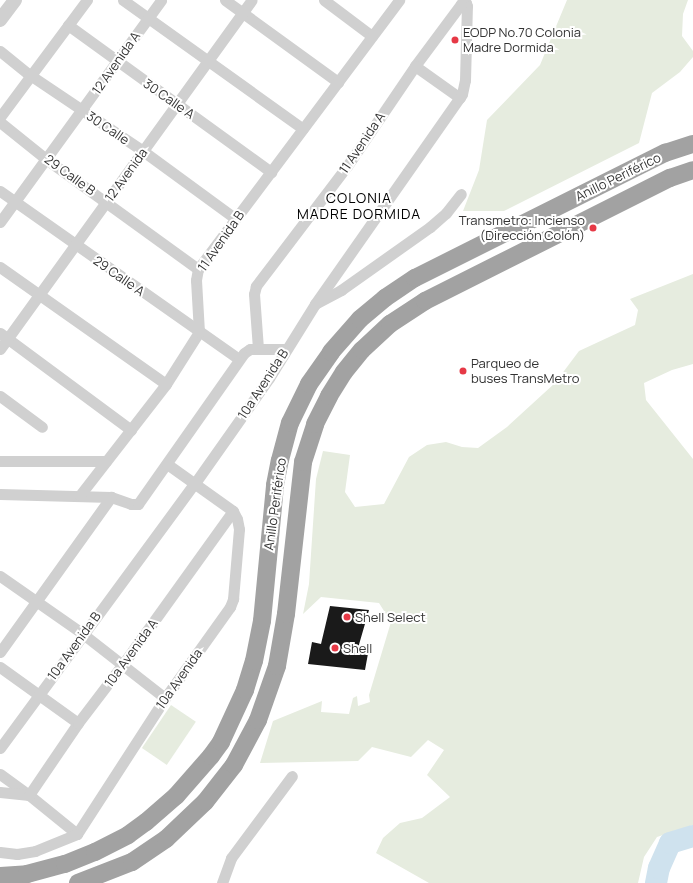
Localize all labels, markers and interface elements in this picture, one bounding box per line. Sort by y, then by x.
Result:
place label: EODP No.70 Colonia Madre Dormida [463,25,581,56]
street label: 12 Avenida A [89,29,143,97]
marker: EODP No.70 Colonia Madre Dormida [450,35,460,45]
street label: 30 Calle A [140,76,198,122]
street label: 30 Calle [84,108,132,148]
street label: 11 Avenida A [336,109,388,177]
street label: 12 Avenida [101,145,151,205]
street label: Anillo Periférico [573,150,663,204]
street label: 29 Calle B [42,151,98,199]
district label: COLONIA MADRE DORMIDA [297,190,421,222]
street label: 11 Avenida B [194,208,248,274]
place label: Transmetro: Incienso (Dirección Colón) [459,213,585,244]
marker: Transmetro: Incienso (Dirección Colón) [588,223,598,233]
street label: 29 Calle A [90,253,148,299]
street label: 10a Avenida B [235,346,291,422]
place label: Parqueo de buses TransMetro [471,356,580,387]
marker: Parqueo de buses TransMetro [458,366,468,376]
street label: Anillo Periférico [261,457,289,551]
street label: 10a Avenida B [44,609,104,683]
place label: Shell Select [355,609,426,625]
marker: Shell Select [342,612,352,622]
street label: 10a Avenida A [101,616,161,690]
place label: Shell [343,640,372,656]
marker: Shell [330,643,340,653]
street label: 10a Avenida [153,646,205,712]

